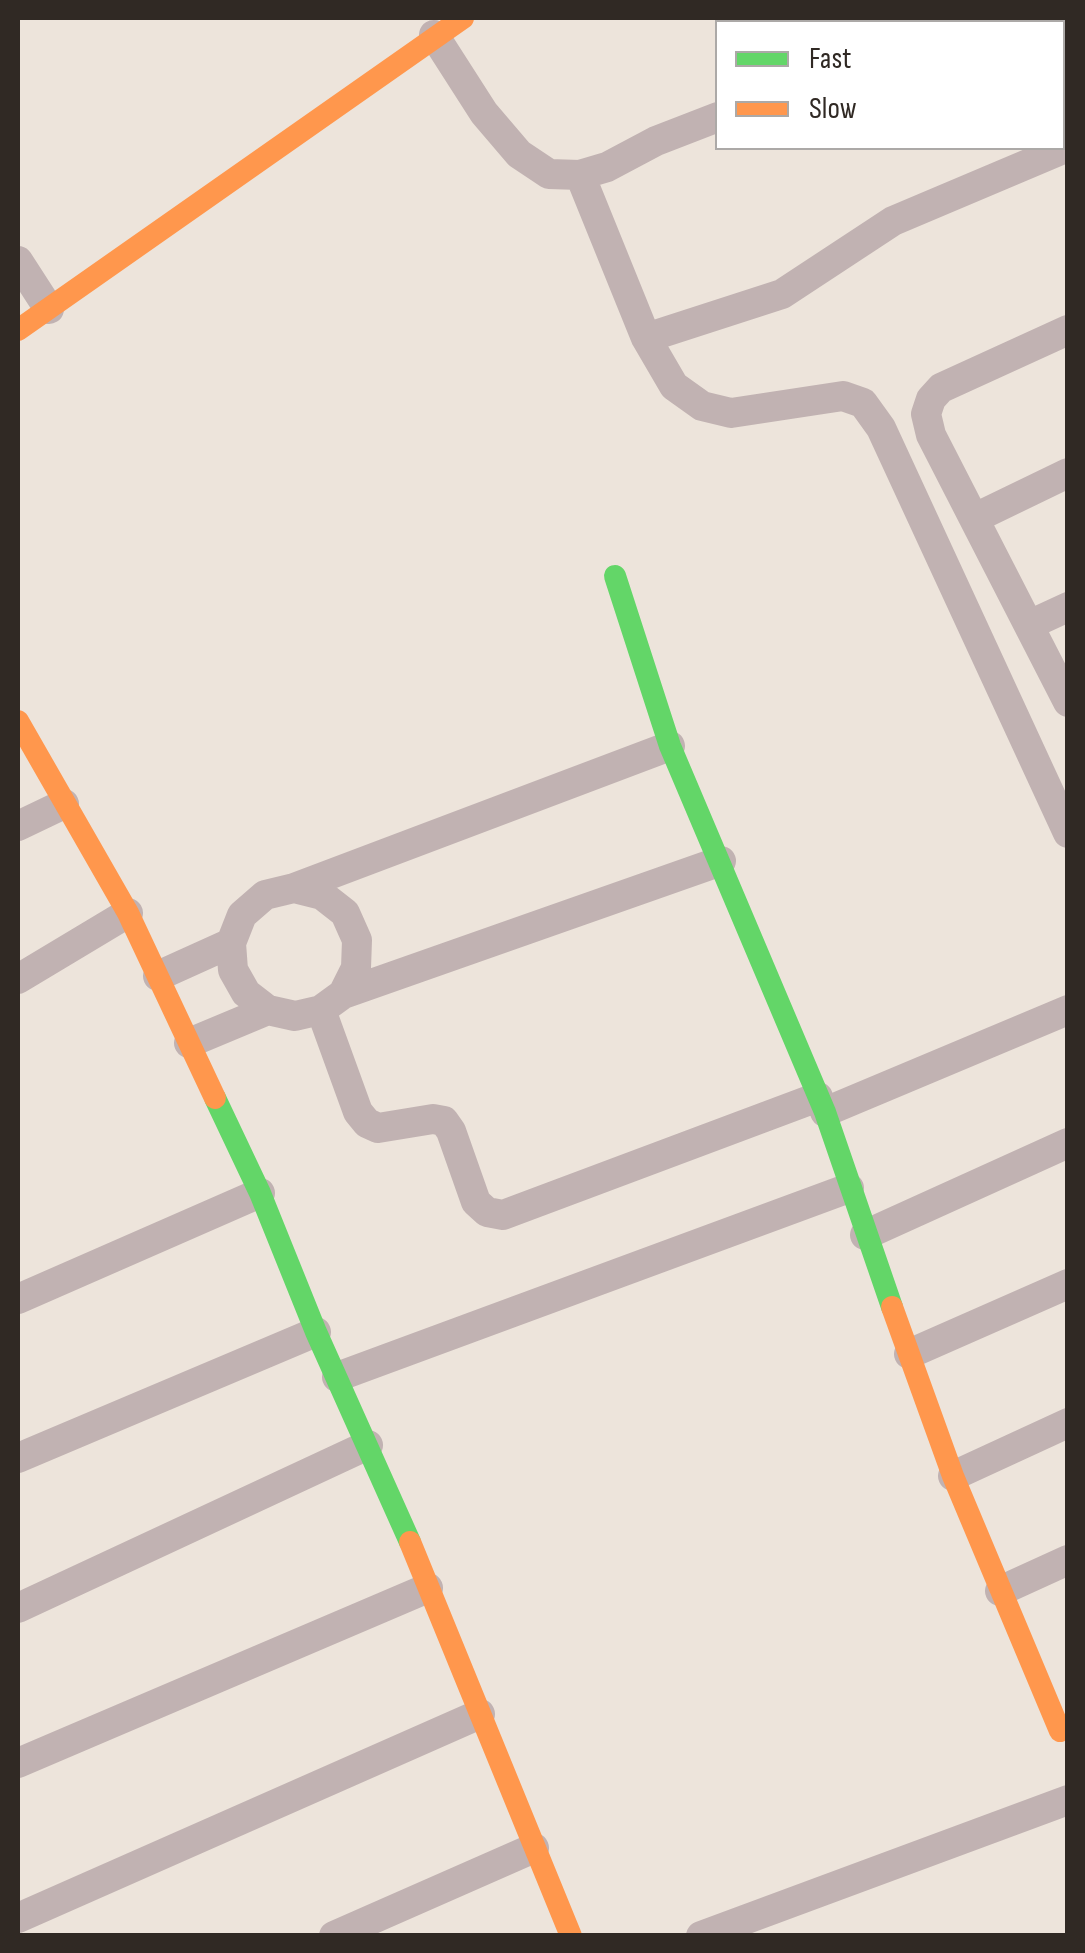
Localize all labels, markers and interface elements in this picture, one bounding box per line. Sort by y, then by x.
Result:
legend [715,20,1065,150]
text: Fast [809,41,851,77]
text: Slow [809,91,857,127]

